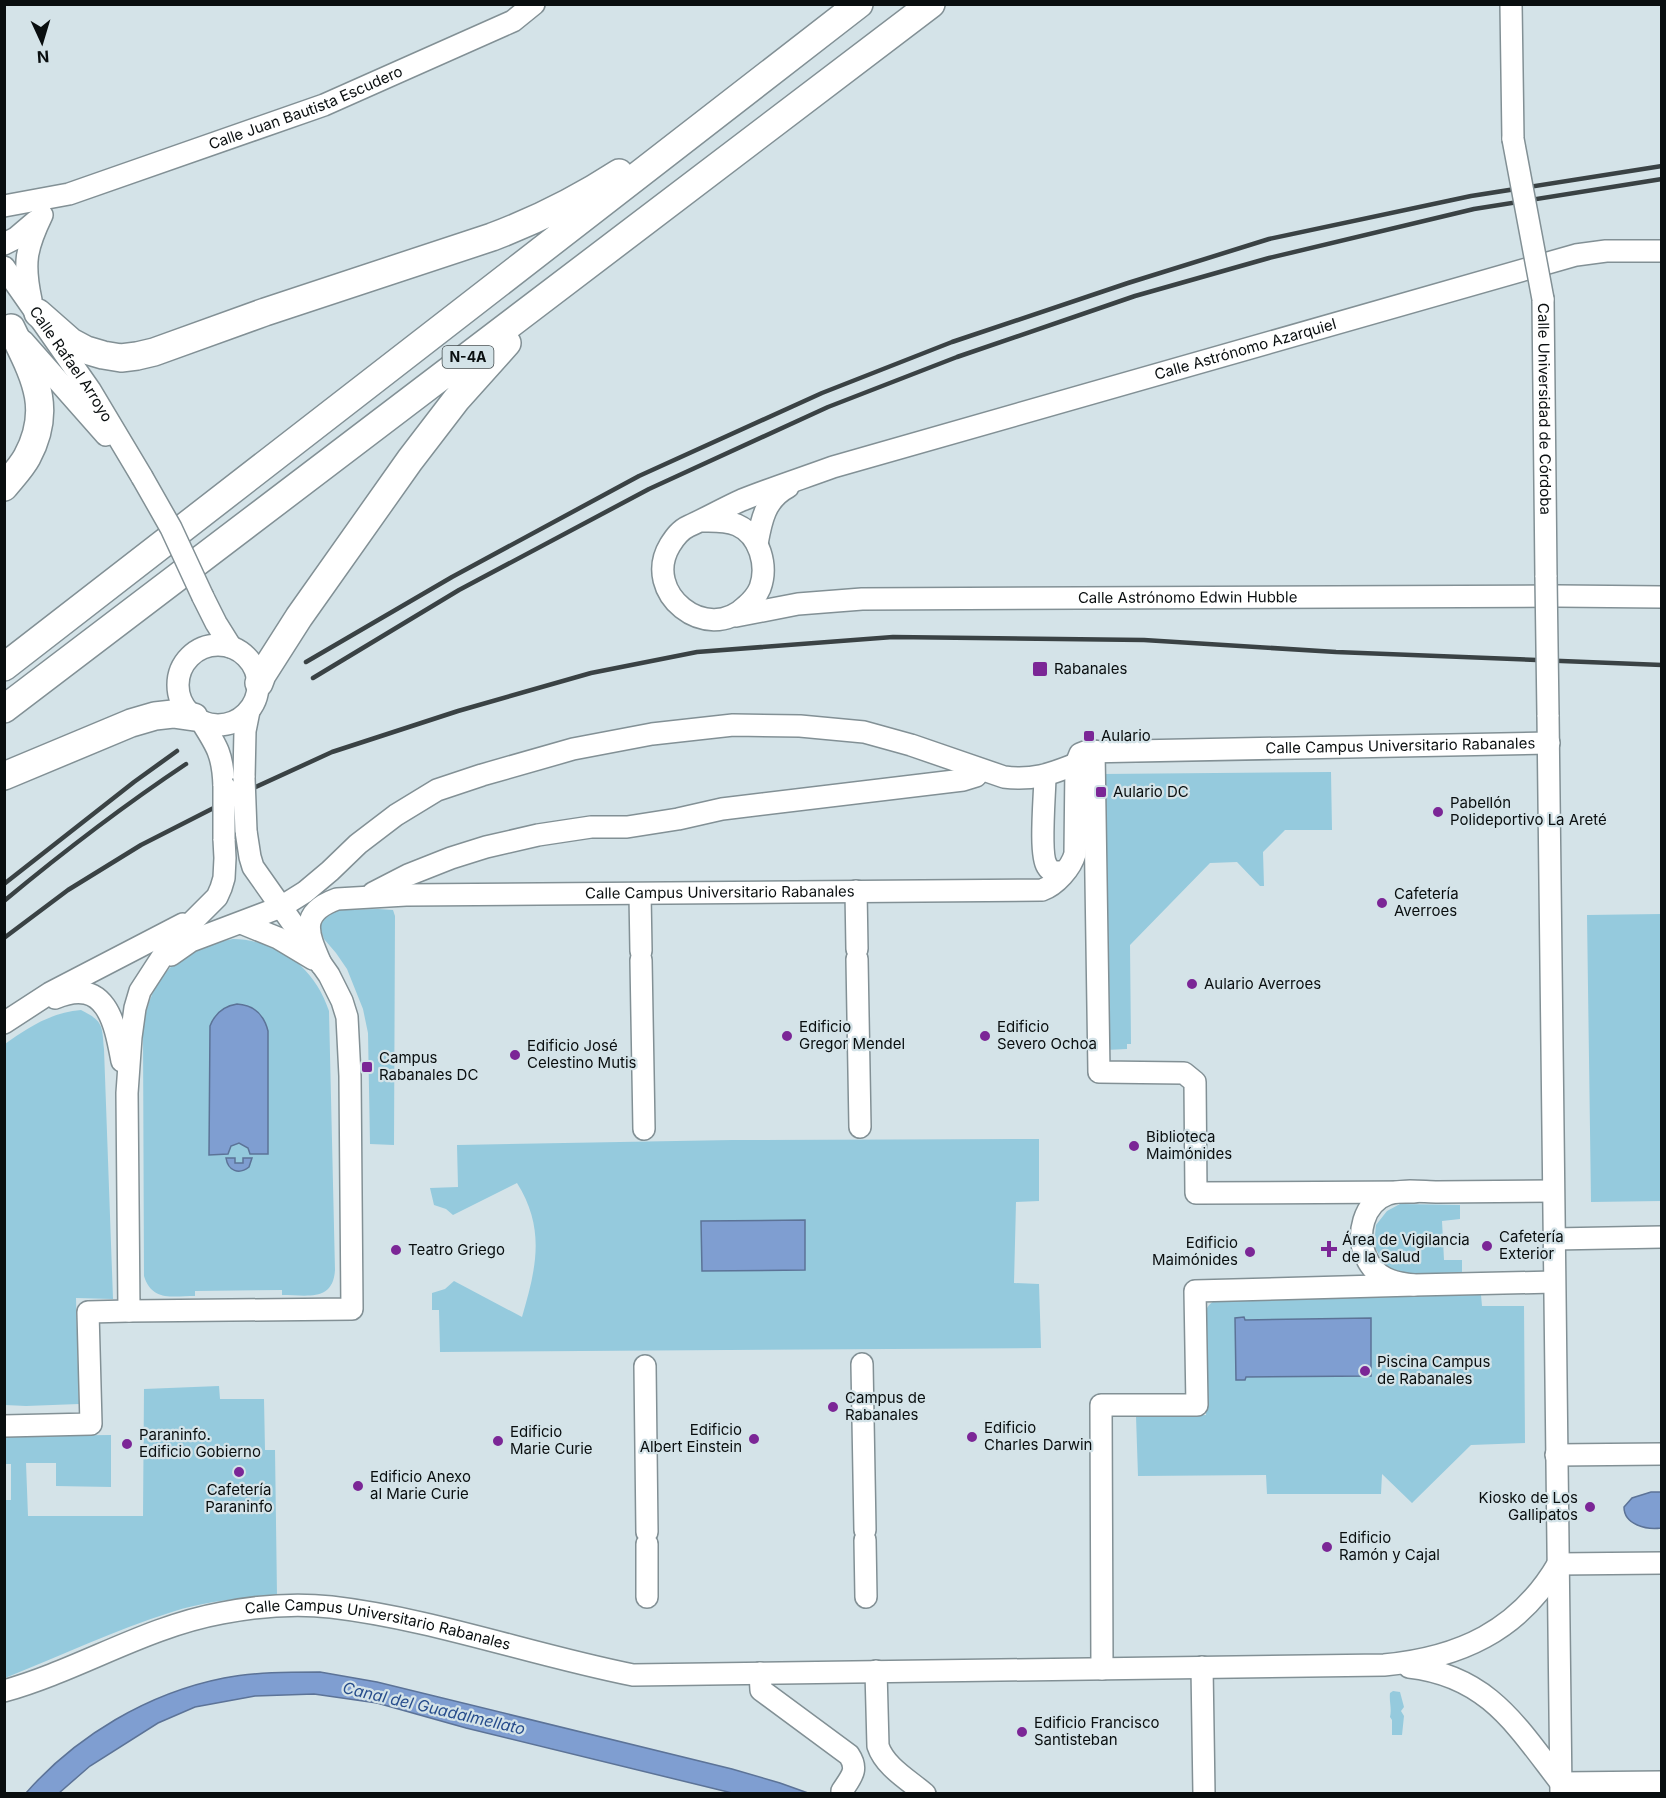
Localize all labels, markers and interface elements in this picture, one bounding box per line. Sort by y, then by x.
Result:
north arrow [12,12,72,72]
text: N [36,47,50,67]
street label: Calle Juan Bautista Escudero [206,61,405,154]
street label: Calle Rafael Arroyo [25,302,117,425]
street label: Calle Universidad de Córdoba [1534,303,1555,515]
street label: Calle Astrónomo Azarquiel [1152,314,1338,384]
road number: N-4A [442,346,494,368]
street label: Calle Astrónomo Edwin Hubble [1078,587,1297,607]
place label: Rabanales [1054,659,1127,678]
marker: Rabanales [1031,660,1049,678]
place label: Aulario [1101,726,1151,745]
marker: Aulario [1082,729,1096,743]
street label: Calle Campus Universitario Rabanales [1265,733,1535,757]
place label: Aulario DC [1113,782,1189,801]
marker: Aulario DC [1094,785,1108,799]
place label: Pabellón Polideportivo La Areté [1450,793,1607,829]
marker: Pabellón Polideportivo La Areté [1431,805,1445,819]
street label: Calle Campus Universitario Rabanales [585,881,855,903]
place label: Cafetería Averroes [1394,884,1459,920]
marker: Cafetería Averroes [1375,896,1389,910]
place label: Aulario Averroes [1204,974,1321,993]
marker: Aulario Averroes [1185,977,1199,991]
place label: Edificio Gregor Mendel [799,1017,905,1053]
place label: Edificio Severo Ochoa [997,1017,1097,1053]
marker: Edificio Gregor Mendel [780,1029,794,1043]
marker: Edificio Severo Ochoa [978,1029,992,1043]
place label: Edificio José Celestino Mutis [527,1036,637,1072]
place label: Campus Rabanales DC [379,1048,478,1084]
marker: Edificio José Celestino Mutis [508,1048,522,1062]
marker: Campus Rabanales DC [360,1060,374,1074]
place label: Biblioteca Maimónides [1146,1127,1232,1163]
marker: Biblioteca Maimónides [1127,1139,1141,1153]
place label: Cafetería Exterior [1499,1227,1564,1263]
place label: Área de Vigilancia de la Salud [1342,1230,1470,1266]
place label: Edificio Maimónides [1152,1233,1238,1269]
marker: Cafetería Exterior [1480,1239,1494,1253]
place label: Teatro Griego [408,1240,505,1259]
marker: Área de Vigilancia de la Salud [1320,1240,1338,1258]
marker: Teatro Griego [389,1243,403,1257]
marker: Edificio Maimónides [1243,1245,1257,1259]
place label: Piscina Campus de Rabanales [1377,1352,1490,1388]
marker: Piscina Campus de Rabanales [1358,1364,1372,1378]
place label: Campus de Rabanales [845,1388,926,1424]
marker: Campus de Rabanales [826,1400,840,1414]
place label: Edificio Charles Darwin [984,1418,1092,1454]
place label: Edificio Albert Einstein [640,1420,742,1456]
place label: Edificio Marie Curie [510,1422,593,1458]
place label: Paraninfo. Edificio Gobierno [139,1425,261,1461]
marker: Edificio Charles Darwin [965,1430,979,1444]
marker: Edificio Albert Einstein [747,1432,761,1446]
marker: Edificio Marie Curie [491,1434,505,1448]
marker: Paraninfo. Edificio Gobierno [120,1437,134,1451]
marker: Cafetería Paraninfo [232,1465,246,1479]
place label: Edificio Anexo al Marie Curie [370,1467,471,1503]
marker: Edificio Anexo al Marie Curie [351,1479,365,1493]
place label: Cafetería Paraninfo [205,1480,273,1516]
place label: Kiosko de Los Gallipatos [1478,1488,1578,1524]
marker: Kiosko de Los Gallipatos [1583,1500,1597,1514]
place label: Edificio Ramón y Cajal [1339,1528,1440,1564]
marker: Edificio Ramón y Cajal [1320,1540,1334,1554]
street label: Calle Campus Universitario Rabanales [244,1595,513,1654]
water label: Canal del Guadalmellato [341,1677,527,1739]
place label: Edificio Francisco Santisteban [1034,1713,1159,1749]
marker: Edificio Francisco Santisteban [1015,1725,1029,1739]

